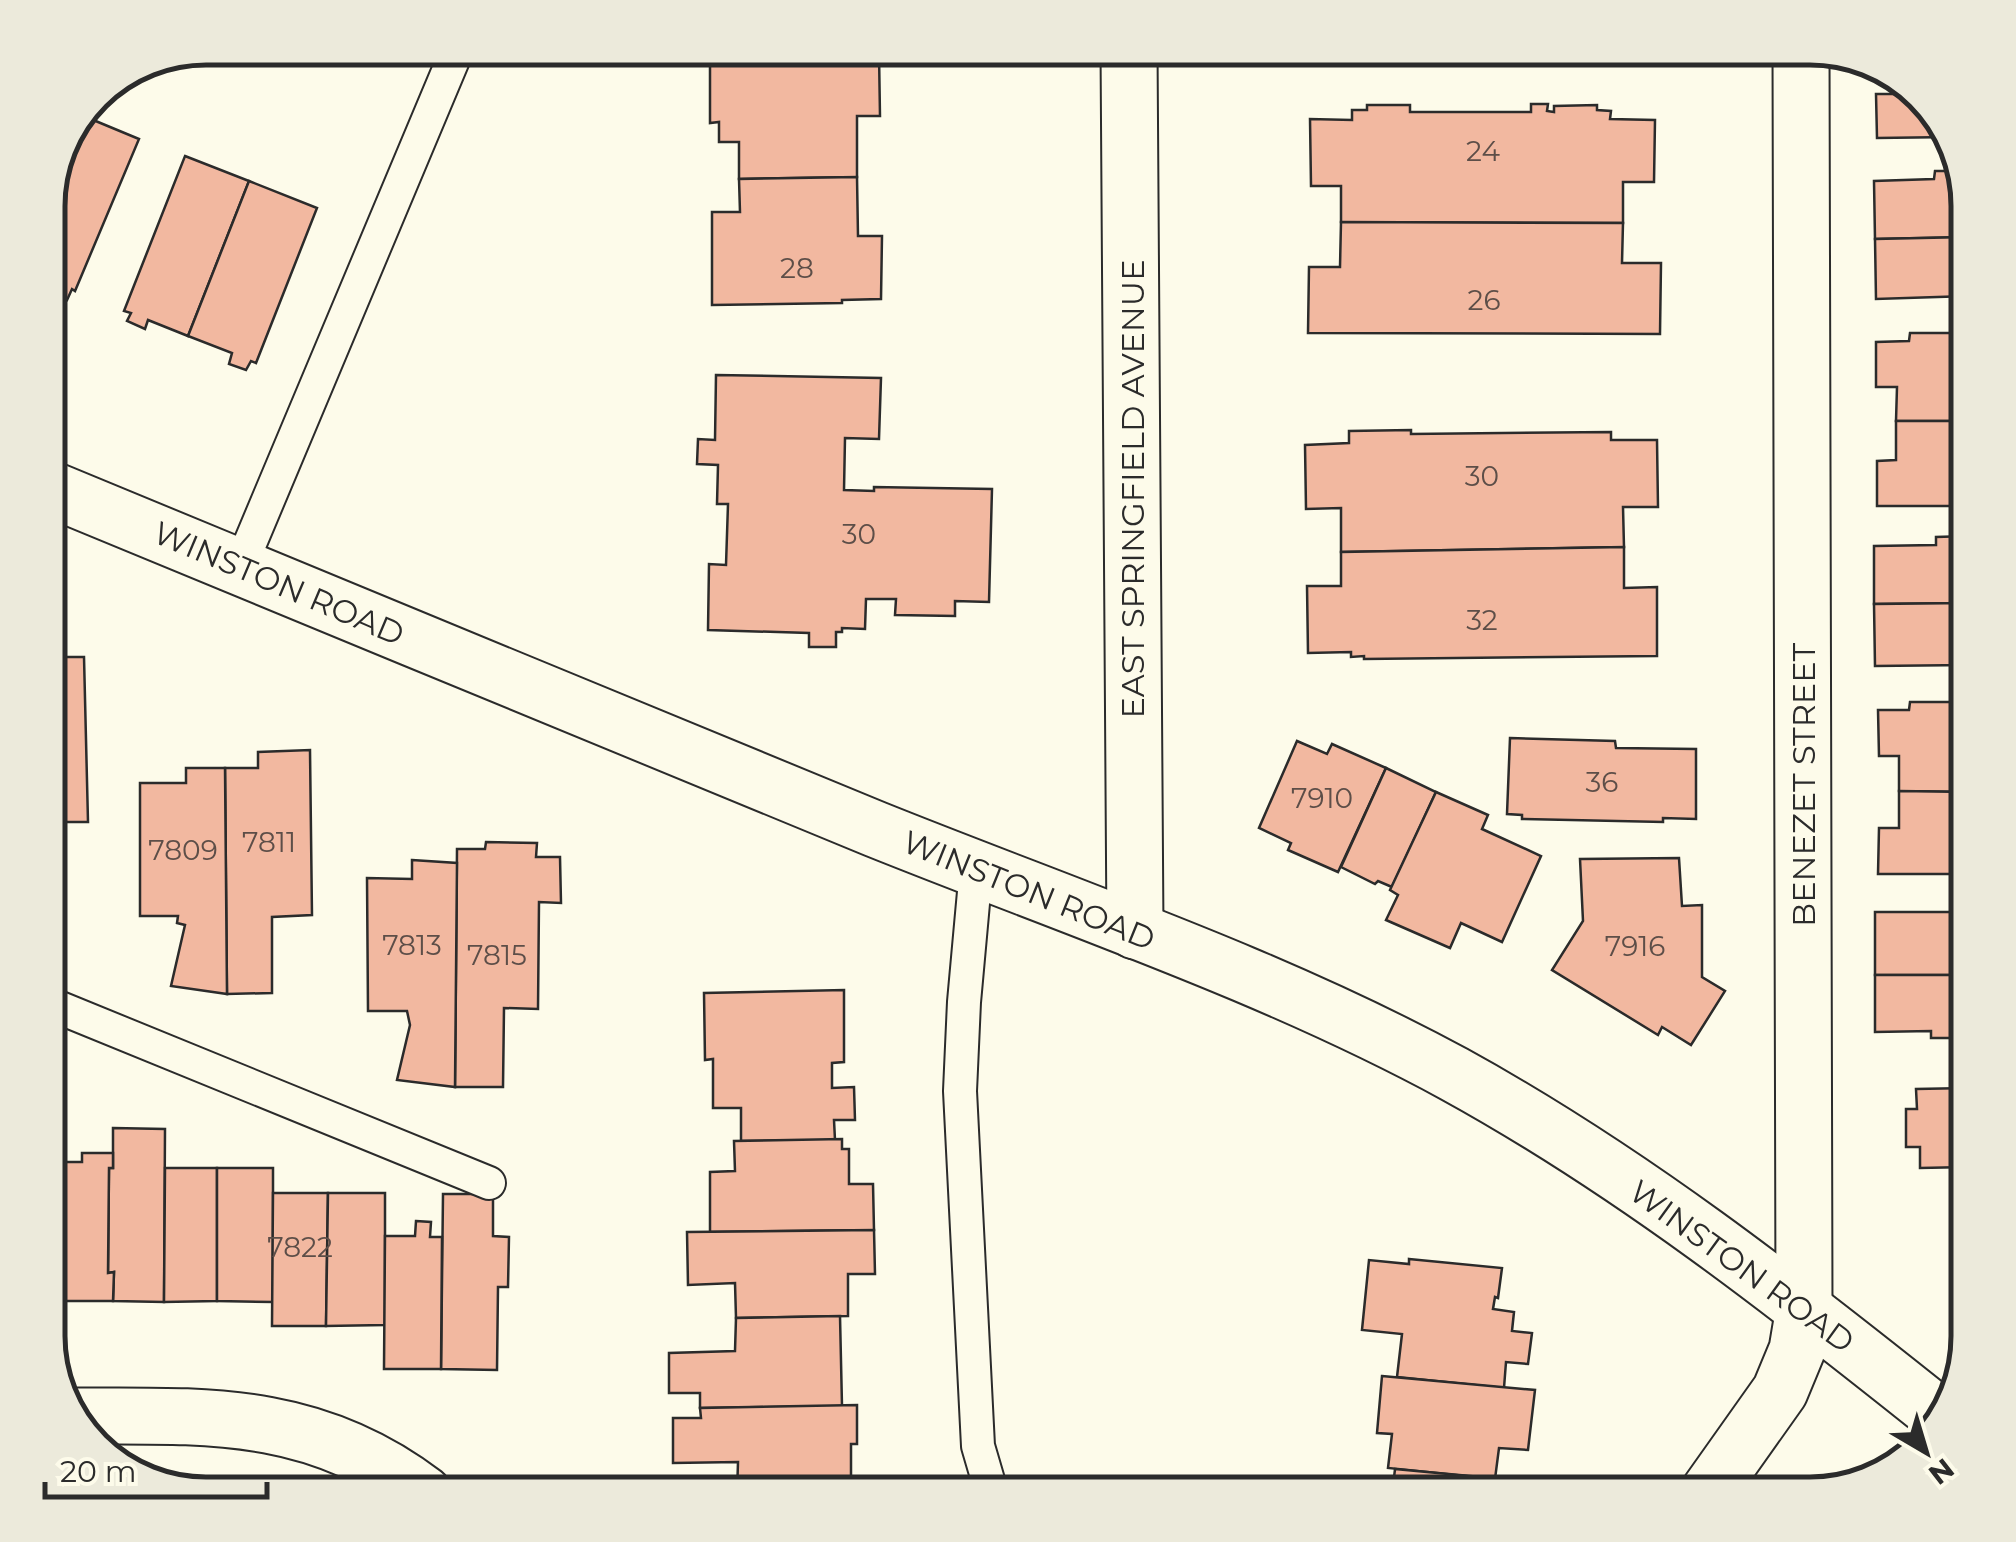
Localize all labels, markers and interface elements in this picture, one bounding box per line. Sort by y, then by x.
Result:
house number: 24 [1466,134,1500,168]
house number: 28 [780,251,814,285]
street label: EAST SPRINGFIELD AVENUE [1113,259,1152,719]
house number: 26 [1468,283,1500,317]
house number: 30 [1465,459,1499,493]
street label: WINSTON ROAD [148,513,410,653]
house number: 30 [842,517,876,551]
house number: 32 [1466,603,1498,637]
street label: BENEZET STREET [1784,642,1823,927]
house number: 36 [1586,765,1618,799]
house number: 7910 [1291,781,1353,815]
street label: WINSTON ROAD [897,822,1161,958]
house number: 7811 [242,825,296,859]
house number: 7809 [148,833,218,867]
house number: 7813 [382,928,442,962]
house number: 7916 [1605,929,1665,963]
house number: 7815 [467,938,527,972]
street label: WINSTON ROAD [1622,1171,1862,1361]
house number: 7822 [267,1230,333,1264]
north arrow [1876,1402,1976,1502]
scale bar [45,1437,268,1499]
text: N [1922,1451,1961,1492]
text: 20 m [60,1453,137,1490]

